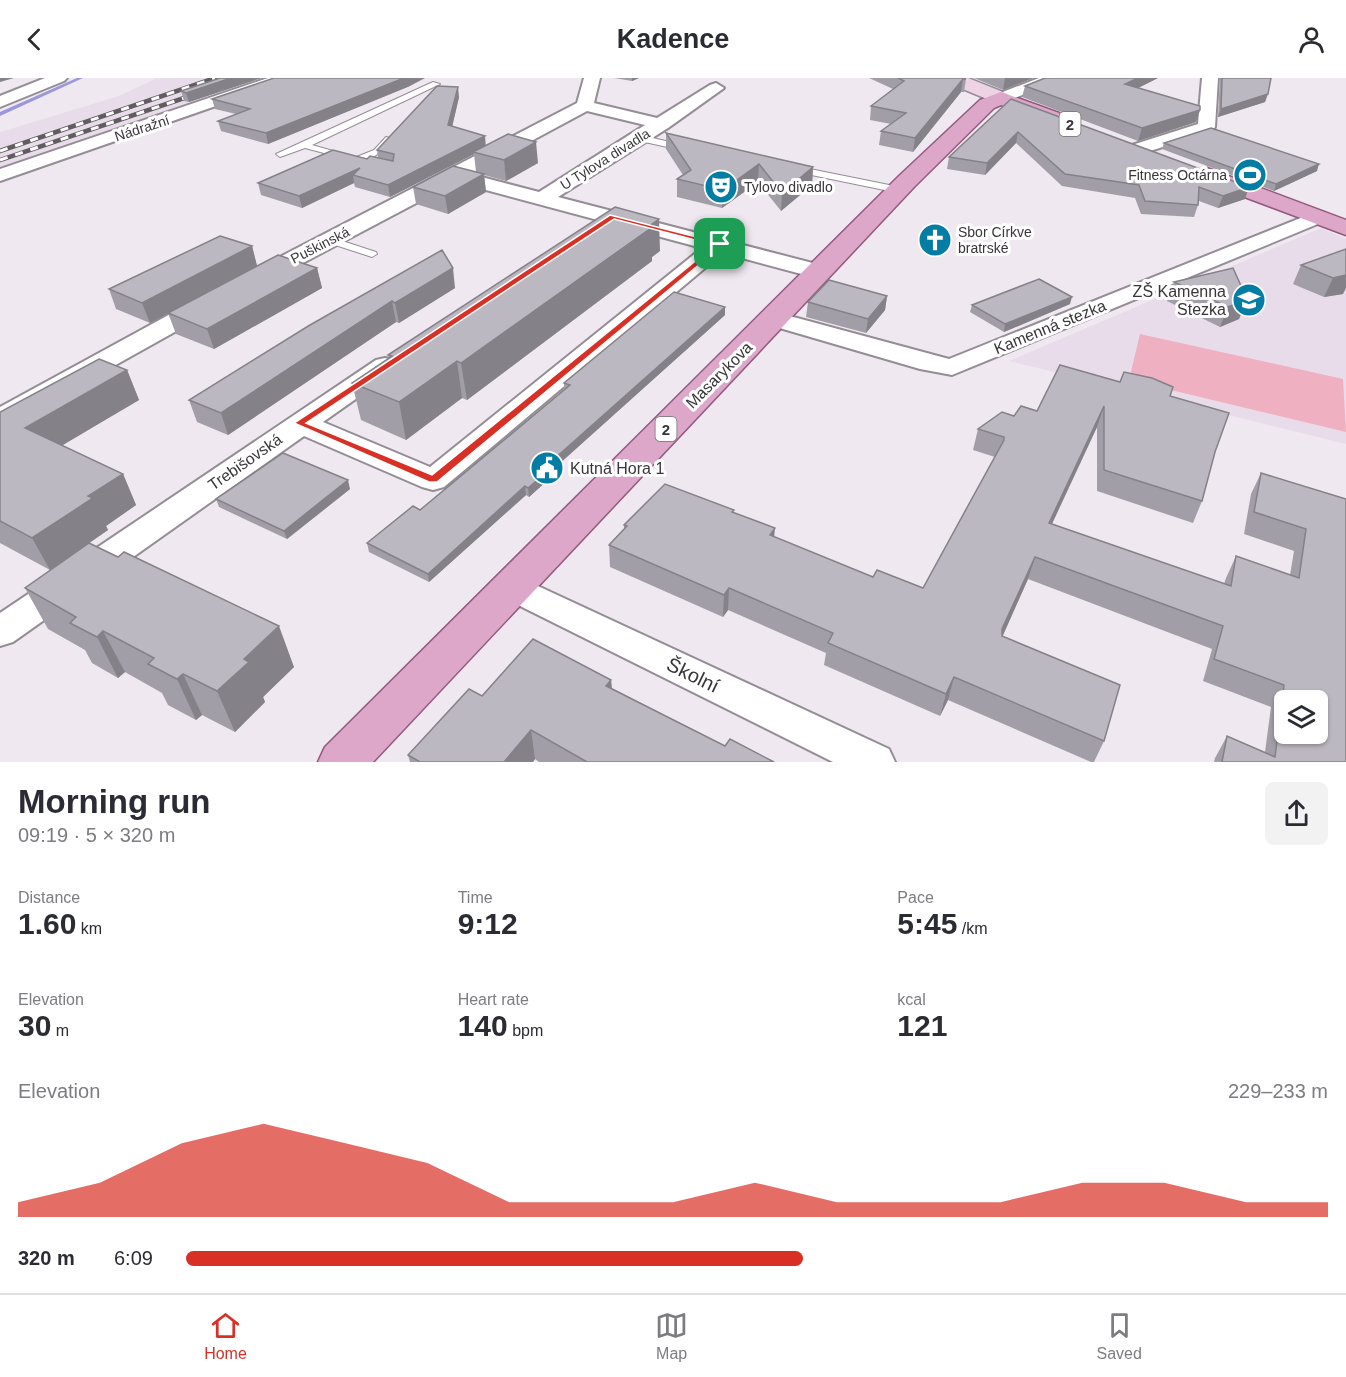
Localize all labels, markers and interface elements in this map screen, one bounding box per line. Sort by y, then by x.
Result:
icon: back [18,23,51,56]
icon: person [1295,23,1328,56]
text: Kadence [617,24,729,54]
street label: Nádražní [113,112,172,144]
road number: 2 [1060,112,1080,136]
street label: U Tylova divadla [557,125,653,193]
sports icon: Fitness Octárna [1232,157,1268,193]
place label: Fitness Octárna [1128,167,1227,183]
theatre icon: Tylovo divadlo [703,169,739,205]
place label: Tylovo divadlo [744,179,833,195]
pin [694,218,745,269]
church icon: Sbor Církve bratrské [917,222,953,258]
street label: Puškinská [288,223,352,267]
place label: Sbor Církve bratrské [958,224,1032,256]
icon: arrive [703,227,736,260]
place label: ZŠ Kamenna Stezka [1133,282,1226,318]
school or university icon: ZŠ Kamenna Stezka [1231,282,1267,318]
street label: Kamenná stezka [992,297,1109,357]
street label: Masarykova [682,338,756,412]
road number: 2 [656,417,676,441]
street label: Trebišovská [205,430,285,494]
public building icon: Kutná Hora 1 [529,450,565,486]
place label: Kutná Hora 1 [570,460,664,477]
street label: Školní [663,653,723,697]
map controls [1274,690,1328,744]
button: layers [1274,690,1328,744]
button: share [1265,782,1328,845]
text: Morning run [18,783,210,820]
text: 09:19 · 5 × 320 m [18,824,175,846]
text: Distance [18,889,80,906]
text: Time [458,889,493,906]
text: Pace [897,889,934,906]
text: 1.60 [18,907,76,940]
text: 9:12 [458,907,518,940]
text: 5:45 [897,907,957,940]
text: km [76,920,102,937]
text: /km [957,920,988,937]
text: Elevation [18,991,84,1008]
text: Heart rate [458,991,529,1008]
text: kcal [897,991,926,1008]
text: 30 [18,1009,51,1042]
text: 140 [458,1009,508,1042]
text: 121 [897,1009,947,1042]
text: m [51,1022,69,1039]
text: bpm [508,1022,543,1039]
text: Elevation [18,1080,100,1102]
text: 229–233 m [1228,1080,1328,1102]
text: 320 m [18,1247,75,1269]
text: 6:09 [114,1247,153,1269]
tab: Home [204,1309,247,1363]
tab: Map [655,1309,688,1363]
tab: Saved [1096,1309,1142,1363]

